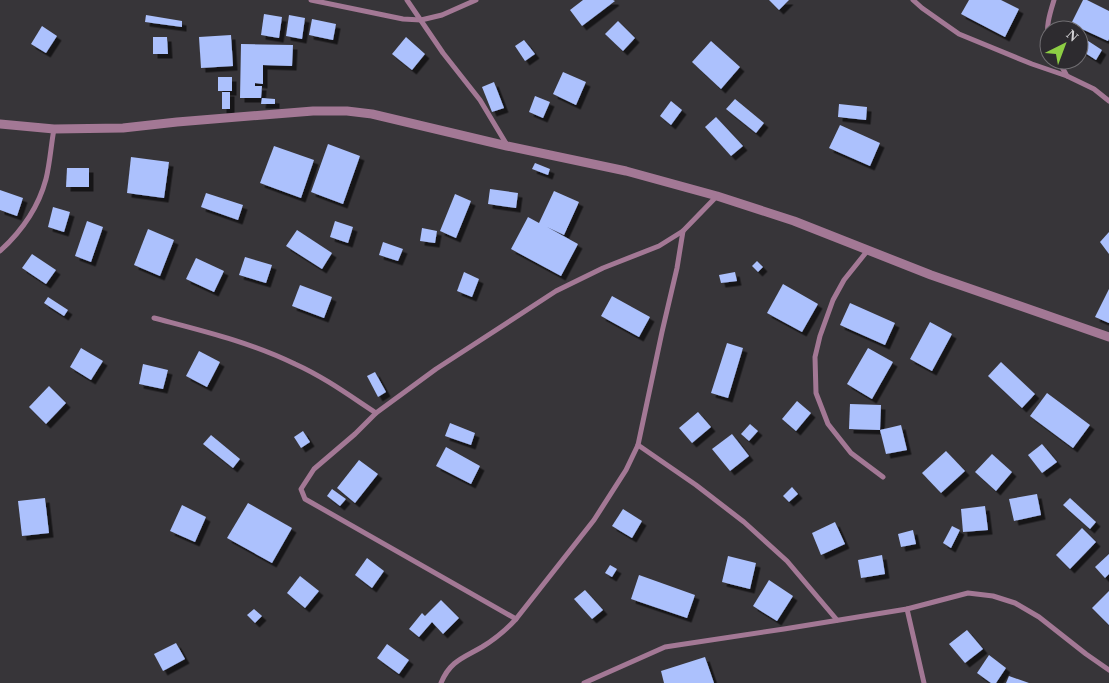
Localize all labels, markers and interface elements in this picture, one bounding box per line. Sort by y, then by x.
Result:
north arrow [1039,20,1089,70]
text: N [1064,27,1081,45]

